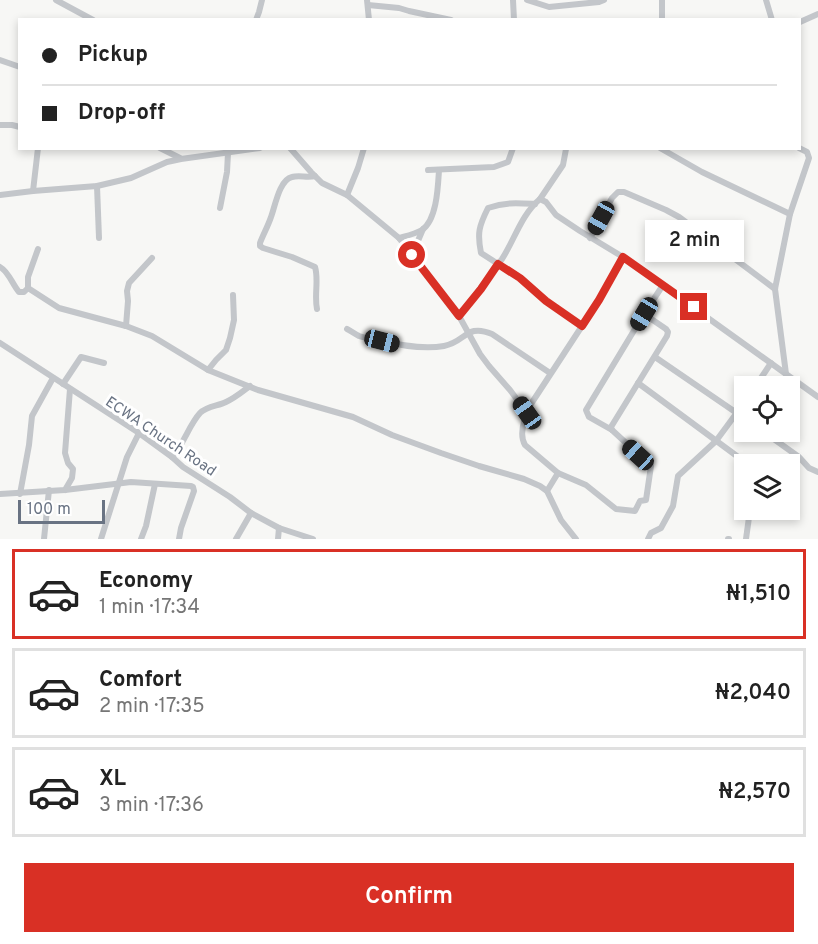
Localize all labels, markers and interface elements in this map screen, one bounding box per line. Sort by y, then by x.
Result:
text: Pickup [78,42,148,69]
text: Drop-off [78,100,165,127]
car [584,198,618,238]
callout: 2 min [644,220,744,262]
text: 2 min [669,228,720,254]
route start [398,241,425,268]
route end [680,293,707,320]
car [627,294,661,334]
car [362,328,402,354]
map controls [734,376,800,520]
button: locate [734,376,800,442]
street label: ECWA Church Road [101,393,219,481]
car [509,393,545,433]
car [619,436,657,474]
button: layers [734,454,800,520]
scale bar [18,497,105,524]
text: 100 m [27,500,71,520]
icon: car [27,567,81,621]
text: Economy [99,568,193,595]
text: ₦1,510 [726,581,791,608]
text: 1 min · 17:34 [99,595,200,621]
icon: car [27,666,81,720]
text: Comfort [99,667,182,694]
text: ₦2,040 [715,680,791,707]
text: 2 min · 17:35 [99,694,205,720]
icon: car [27,765,81,819]
text: XL [99,766,126,793]
text: ₦2,570 [718,779,791,806]
text: 3 min · 17:36 [99,793,204,819]
button: Confirm [24,863,794,932]

